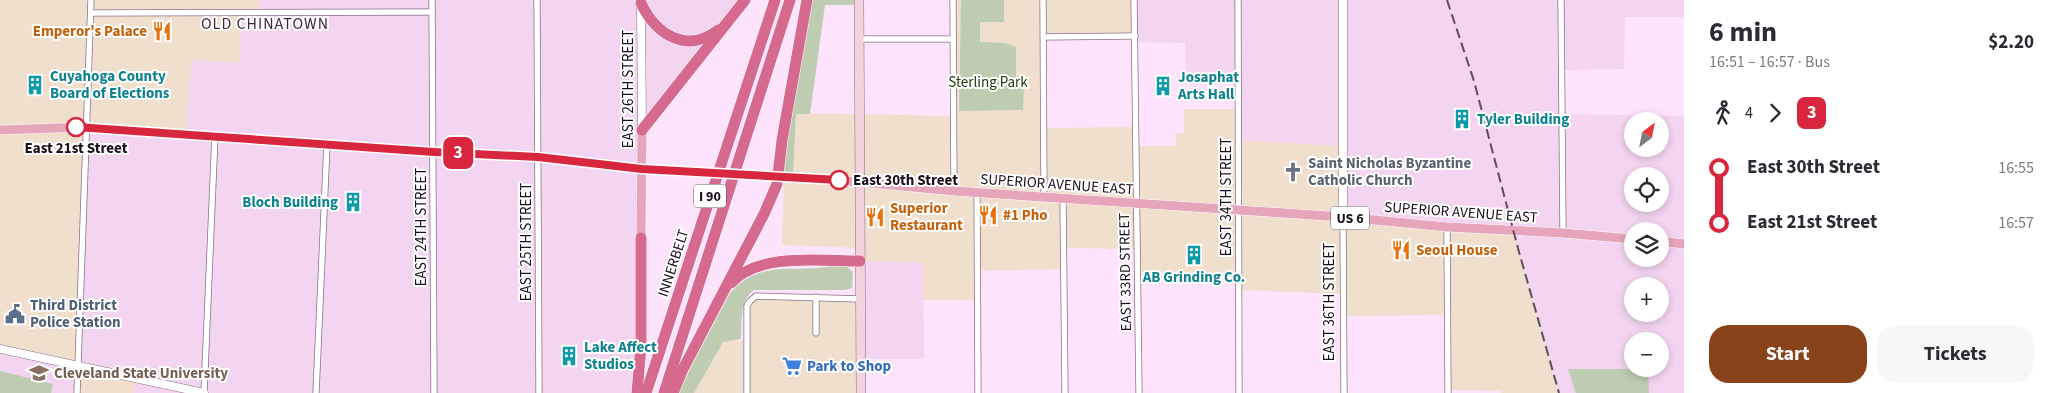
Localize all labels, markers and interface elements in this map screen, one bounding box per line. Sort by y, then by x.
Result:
text: 6 min [1709,12,1777,52]
district label: OLD CHINATOWN [201,13,329,35]
restaurant icon: Emperor's Palace [151,20,173,42]
place label: Emperor's Palace [33,21,147,42]
text: $2.20 [1988,29,2034,56]
street label: EAST 26TH STREET [618,30,639,148]
text: 16:51 – 16:57 · Bus [1709,51,1830,73]
place label: Cuyahoga County Board of Elections [50,66,170,104]
place label: Josaphat Arts Hall [1177,67,1239,105]
park label: Sterling Park [948,72,1028,93]
building icon: Cuyahoga County Board of Elections [24,74,46,96]
building icon: Josaphat Arts Hall [1152,75,1174,97]
icon: walk [1709,99,1737,127]
icon: forward [1761,99,1789,127]
text: 3 [1807,100,1816,125]
text: 4 [1745,102,1753,124]
building icon: Tyler Building [1451,108,1473,130]
place label: Tyler Building [1477,109,1569,130]
north arrow [1624,112,1669,158]
map controls [1624,112,1669,377]
marker: East 21st Street [66,117,86,137]
line badge: 3 [442,137,474,169]
place label: East 21st Street [25,138,128,159]
street label: EAST 34TH STREET [1216,138,1237,256]
text: 3 [453,140,463,165]
place label: Saint Nicholas Byzantine Catholic Church [1308,153,1471,191]
text: East 30th Street [1747,154,1880,181]
text: 16:55 [1998,157,2034,179]
church icon: Saint Nicholas Byzantine Catholic Church [1282,161,1304,183]
button: locate [1624,167,1669,212]
street label: EAST 24TH STREET [411,168,432,286]
street label: SUPERIOR AVENUE EAST [980,169,1134,200]
marker: East 30th Street [829,170,849,190]
place label: East 30th Street [853,170,958,191]
street label: EAST 25TH STREET [516,183,537,301]
road number: I 90 [694,185,726,208]
building icon: Bloch Building [342,191,364,213]
place label: Bloch Building [242,192,338,213]
street label: SUPERIOR AVENUE EAST [1384,197,1538,228]
place label: Superior Restaurant [890,198,963,236]
restaurant icon: #1 Pho [977,204,999,226]
place label: #1 Pho [1003,205,1048,226]
restaurant icon: Superior Restaurant [864,206,886,228]
road number: US 6 [1331,207,1369,230]
text: East 21st Street [1747,209,1877,236]
text: 16:57 [1998,212,2034,234]
street label: EAST 33RD STREET [1114,213,1137,331]
button: layers [1624,222,1669,267]
street label: INNERBELT [653,227,694,300]
restaurant icon: Seoul House [1390,239,1412,261]
place label: Seoul House [1416,240,1498,261]
street label: EAST 36TH STREET [1319,243,1340,361]
building icon: AB Grinding Co. [1183,244,1205,266]
place label: AB Grinding Co. [1142,267,1245,288]
button: + [1624,277,1669,322]
place label: Third District Police Station [30,295,121,333]
public building icon: Third District Police Station [4,303,26,325]
button: Start [1709,325,1867,383]
button: Tickets [1877,325,2034,383]
button: − [1624,332,1669,377]
place label: Lake Affect Studios [584,337,657,375]
building icon: Lake Affect Studios [558,345,580,367]
supermarket icon: Park to Shop [781,355,803,377]
place label: Park to Shop [807,356,892,377]
school or university icon: Cleveland State University [28,362,50,384]
place label: Cleveland State University [54,363,228,384]

